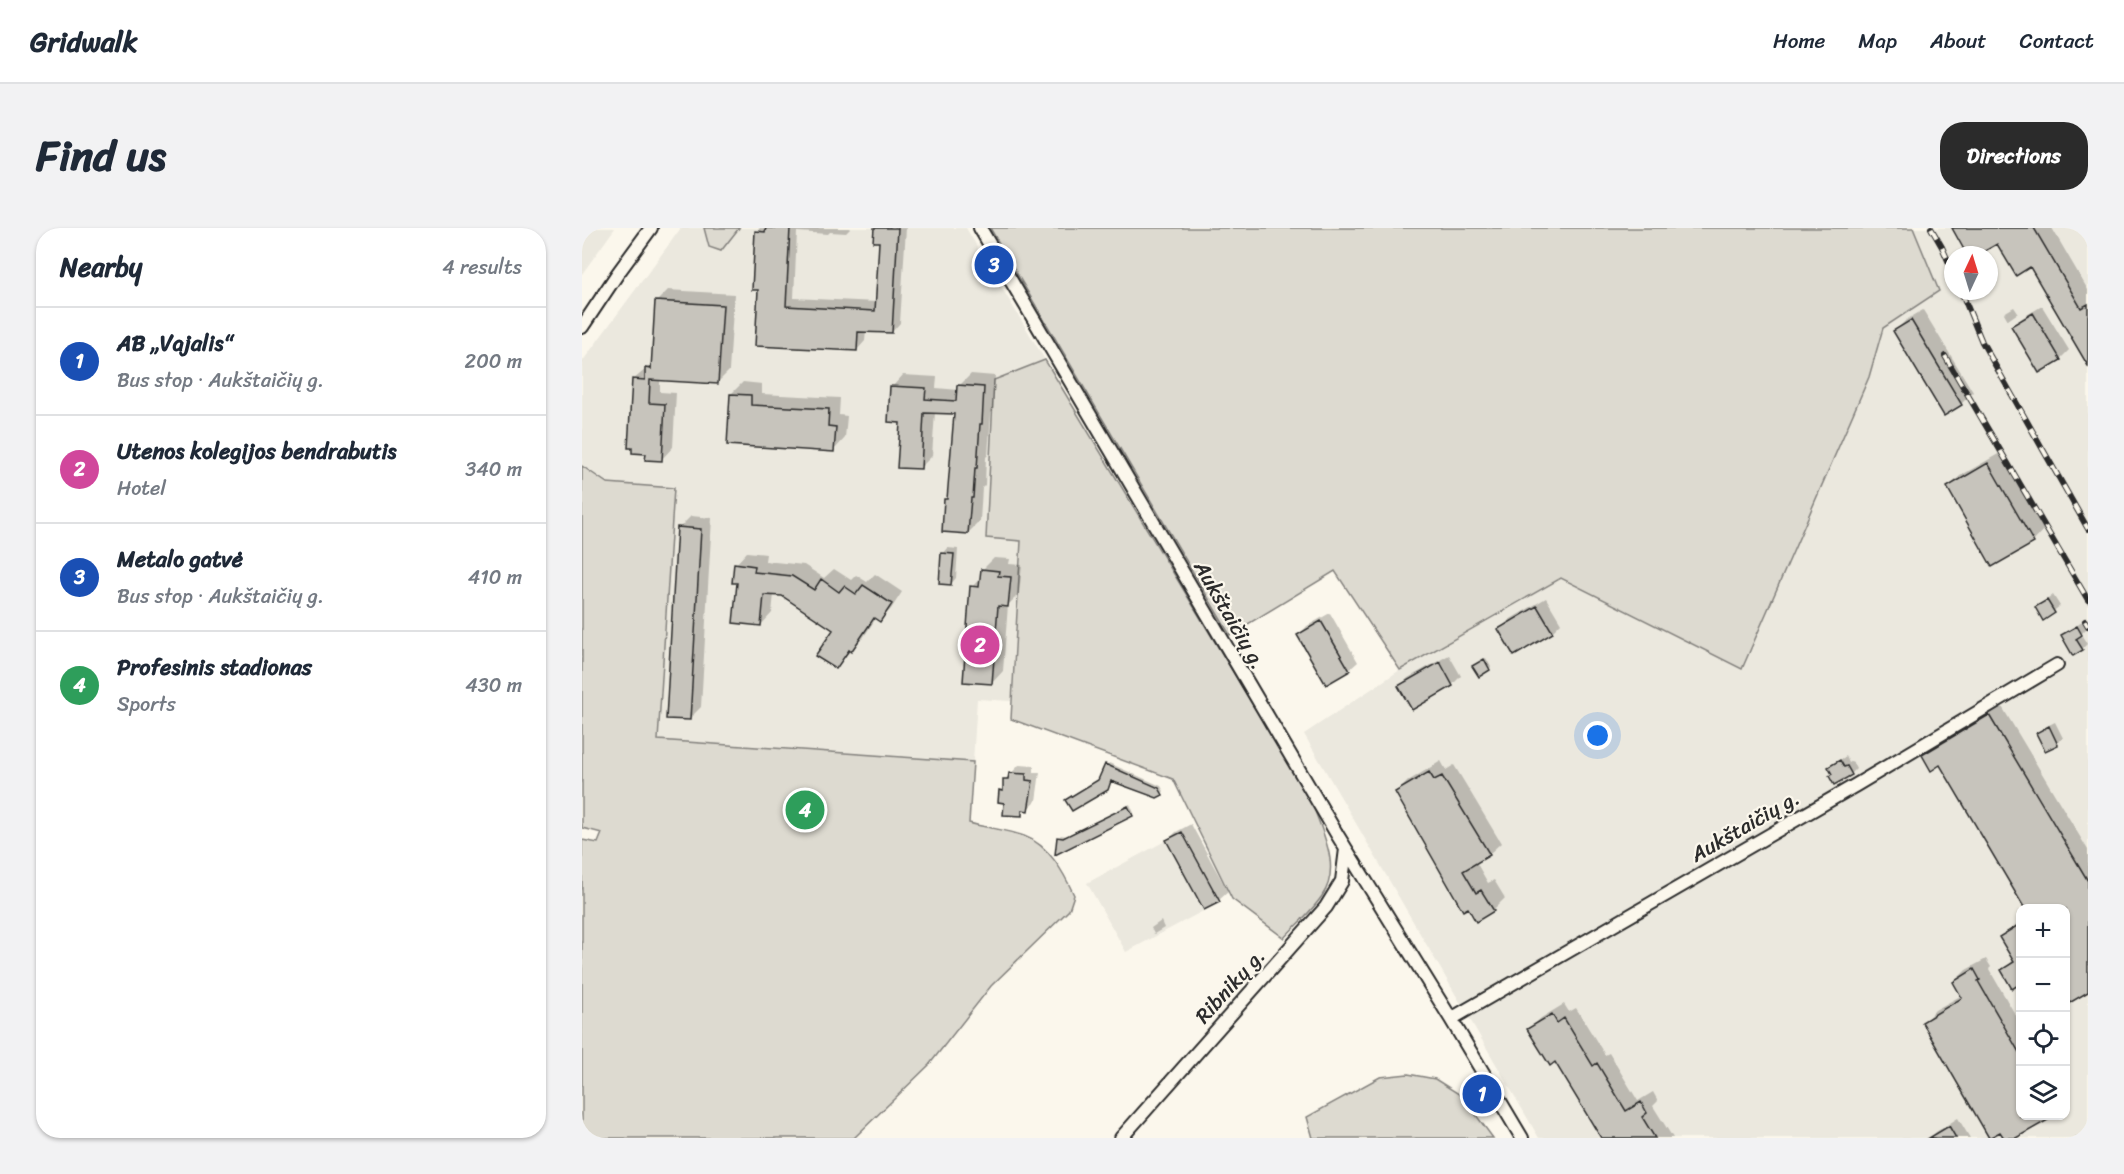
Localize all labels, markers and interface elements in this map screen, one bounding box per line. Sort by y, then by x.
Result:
text: Gridwalk [30,17,138,66]
text: Home [1773,22,1825,60]
text: Map [1858,22,1897,60]
text: About [1930,22,1987,60]
text: Contact [2020,22,2094,60]
text: Find us [36,119,166,193]
button: Directions [1940,122,2088,190]
pin: 3 [974,243,1014,288]
text: Nearby [60,244,142,290]
north arrow [1944,246,1998,300]
text: 4 results [442,250,522,285]
text: AB „Vajalis“ [117,324,232,363]
text: 1 [75,344,84,379]
text: 200 m [465,344,522,379]
text: Bus stop · Aukštaičių g. [117,363,324,398]
text: Utenos kolegijos bendrabutis [117,432,397,471]
text: 2 [74,452,85,487]
text: 340 m [465,452,522,487]
text: Hotel [117,471,166,506]
text: Metalo gatvė [117,540,243,579]
street label: Aukštaičių g. [1183,552,1277,677]
text: 3 [74,560,85,595]
text: 410 m [468,560,522,595]
text: Bus stop · Aukštaičių g. [117,579,324,614]
pin: 2 [960,622,1000,668]
text: Profesinis stadionas [117,648,312,687]
text: 4 [73,668,86,703]
text: 430 m [465,668,522,703]
text: Sports [117,687,176,722]
your location [1583,721,1612,750]
street label: Aukštaičių g. [1682,779,1807,873]
pin: 4 [786,788,824,832]
map controls [2016,904,2070,1120]
button: + [2016,904,2070,958]
street label: Ribnikų g. [1185,939,1275,1033]
button: − [2016,958,2070,1012]
button: locate [2016,1012,2070,1066]
button: layers [2016,1066,2070,1120]
pin: 1 [1462,1072,1502,1116]

